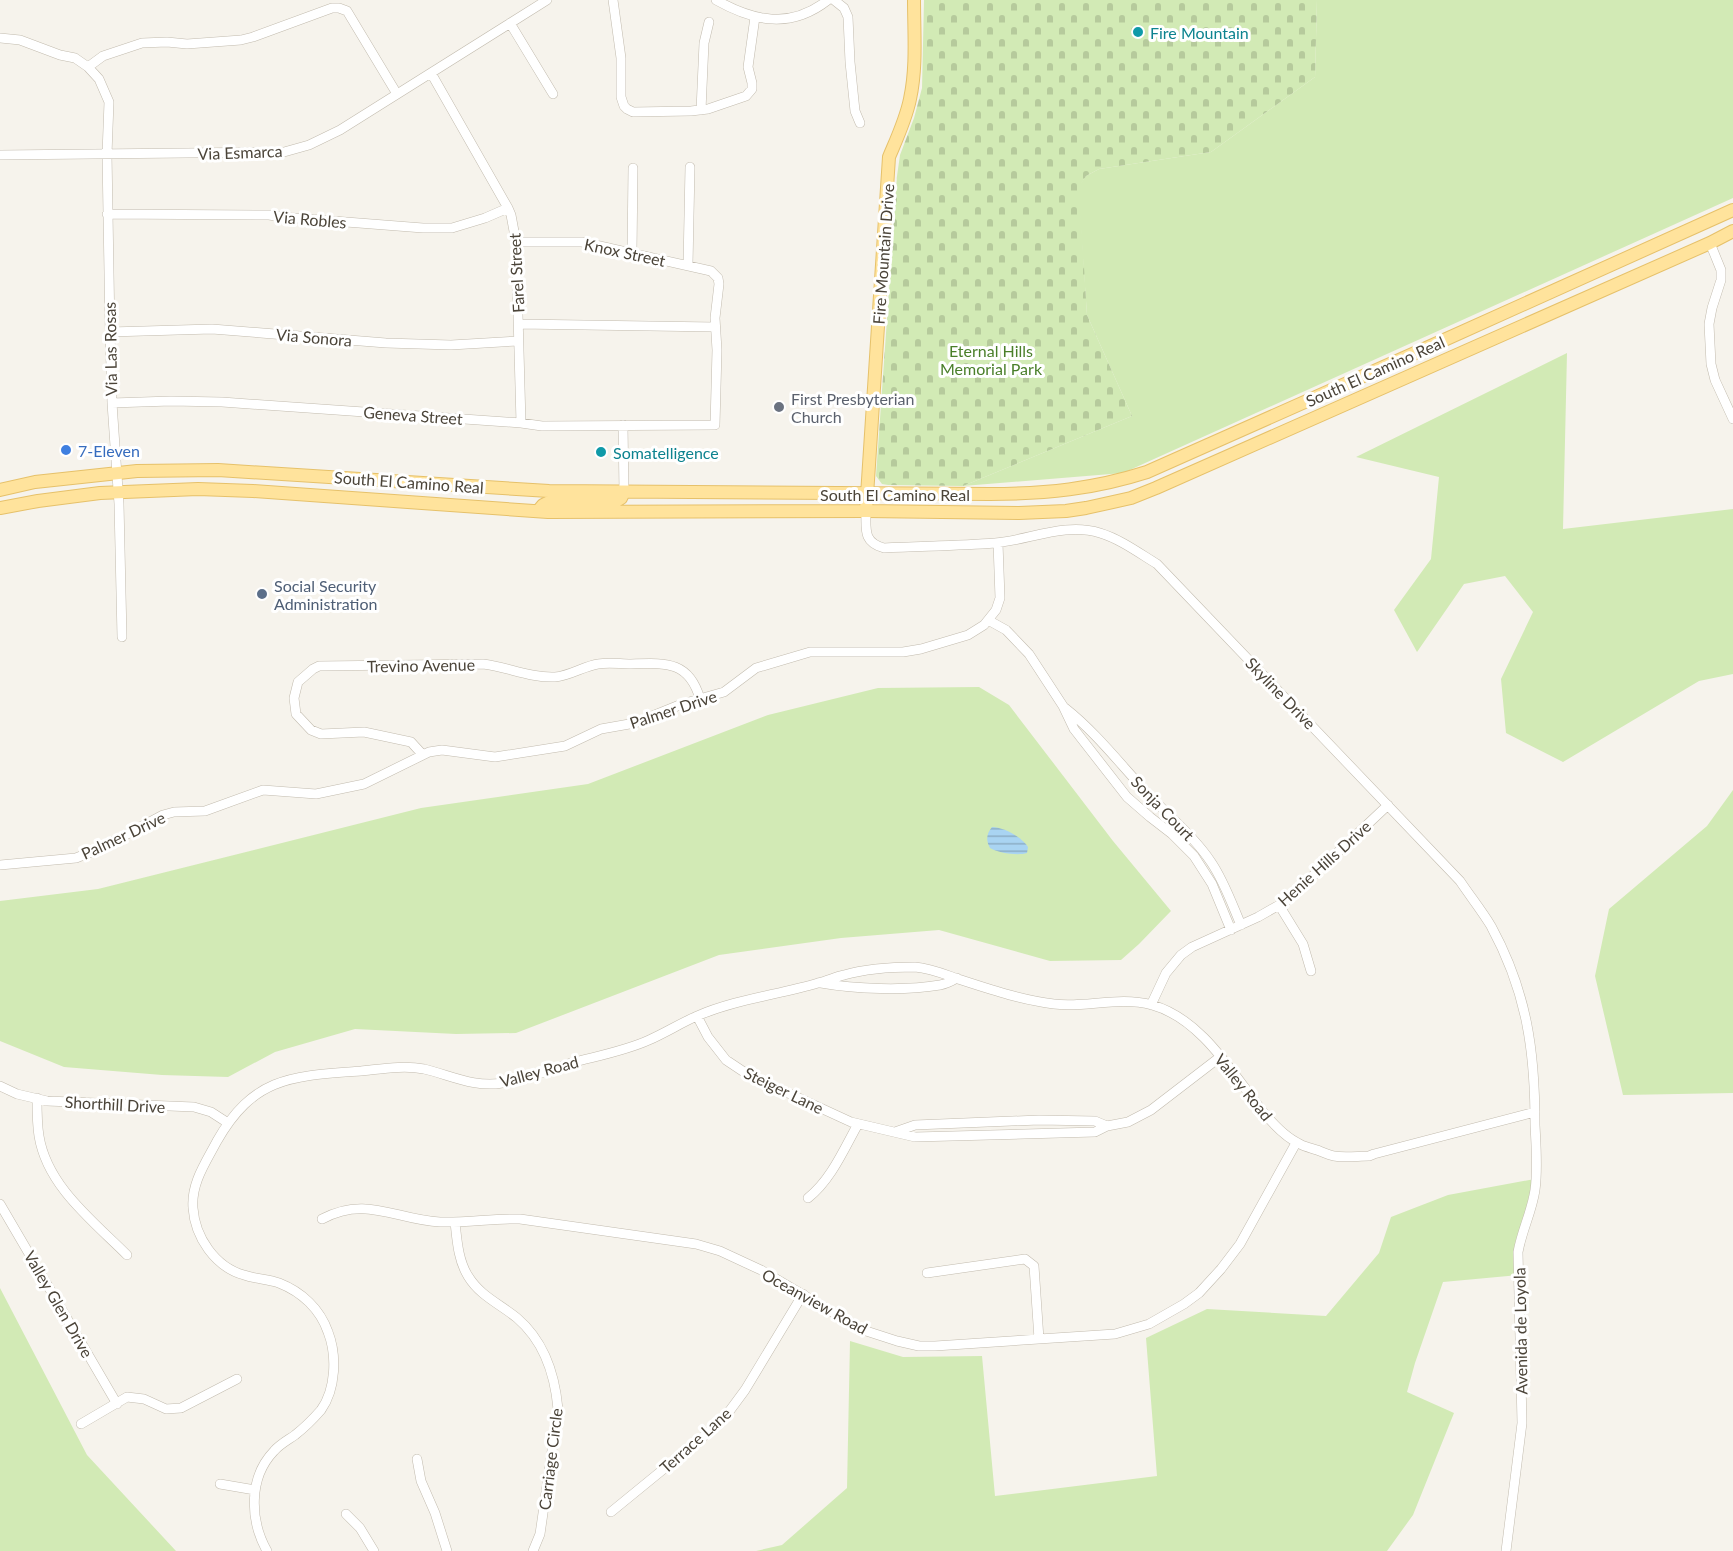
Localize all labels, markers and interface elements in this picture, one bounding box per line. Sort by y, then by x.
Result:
place label: Fire Mountain [1150,23,1249,42]
marker: Fire Mountain [1131,25,1145,39]
street label: Via Esmarca [197,141,283,163]
street label: Fire Mountain Drive [869,183,897,325]
street label: Via Robles [273,206,347,232]
street label: Farel Street [504,232,528,313]
street label: Knox Street [583,234,668,270]
street label: Via Las Rosas [100,302,120,396]
street label: Via Sonora [275,324,353,350]
street label: South El Camino Real [1303,332,1447,410]
park label: Eternal Hills Memorial Park [940,341,1043,378]
place label: First Presbyterian Church [791,389,914,426]
marker: First Presbyterian Church [772,400,786,414]
street label: Geneva Street [363,402,464,428]
place label: 7-Eleven [78,441,140,460]
marker: 7-Eleven [59,443,73,457]
place label: Somatelligence [613,443,719,462]
marker: Somatelligence [594,445,608,459]
street label: South El Camino Real [334,467,484,497]
street label: South El Camino Real [820,485,970,504]
place label: Social Security Administration [274,576,377,613]
marker: Social Security Administration [255,587,269,601]
street label: Skyline Drive [1242,653,1320,733]
street label: Trevino Avenue [367,655,475,675]
street label: Palmer Drive [627,686,719,732]
street label: Sonja Court [1127,772,1199,844]
street label: Palmer Drive [78,807,168,863]
street label: Henie Hills Drive [1274,816,1374,910]
street label: Valley Road [1211,1050,1277,1124]
street label: Valley Road [497,1051,581,1091]
street label: Steiger Lane [741,1063,827,1117]
street label: Shorthill Drive [64,1092,166,1116]
street label: Valley Glen Drive [21,1247,97,1361]
street label: Oceanview Road [759,1264,871,1338]
street label: Avenida de Loyola [1509,1267,1531,1395]
street label: Terrace Lane [656,1403,734,1477]
street label: Carriage Circle [534,1407,566,1511]

